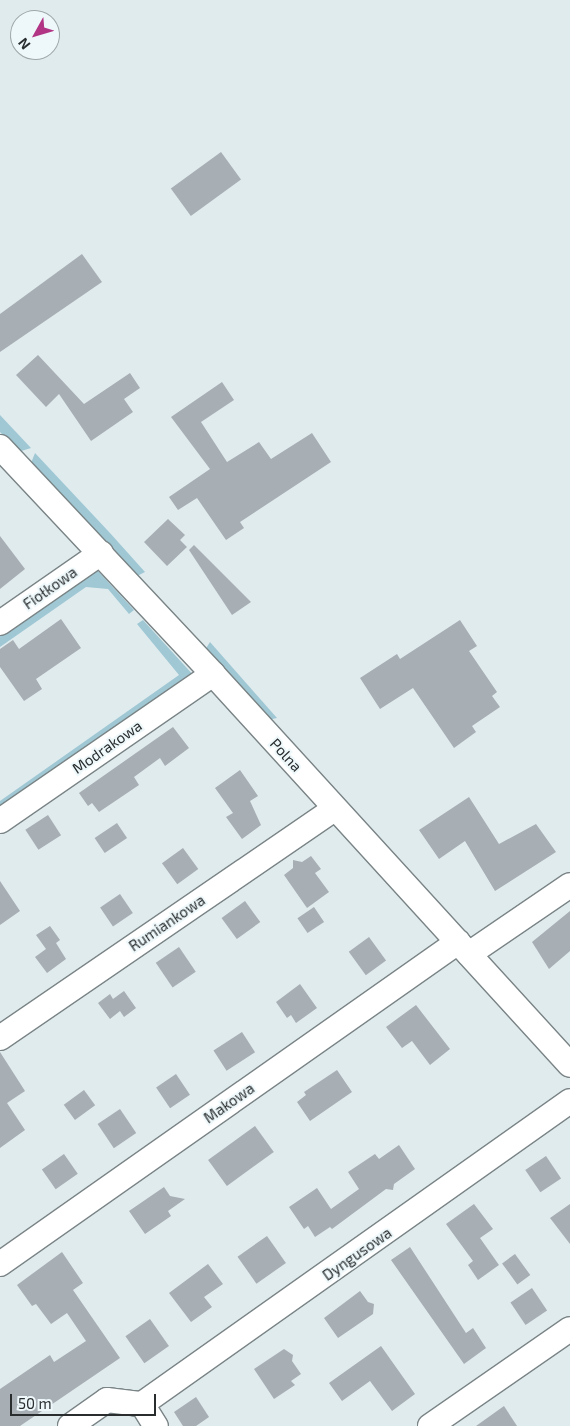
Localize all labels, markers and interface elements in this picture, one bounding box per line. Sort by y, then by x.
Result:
north arrow [10,10,60,60]
text: N [14,35,34,53]
street label: Fiołkowa [20,563,80,613]
street label: Modrakowa [69,716,145,778]
street label: Polna [266,735,306,775]
street label: Rumiankowa [125,891,209,955]
street label: Makowa [200,1079,258,1127]
street label: Dyngusowa [319,1224,395,1284]
scale bar [12,1384,159,1416]
text: 50 m [18,1394,52,1412]

